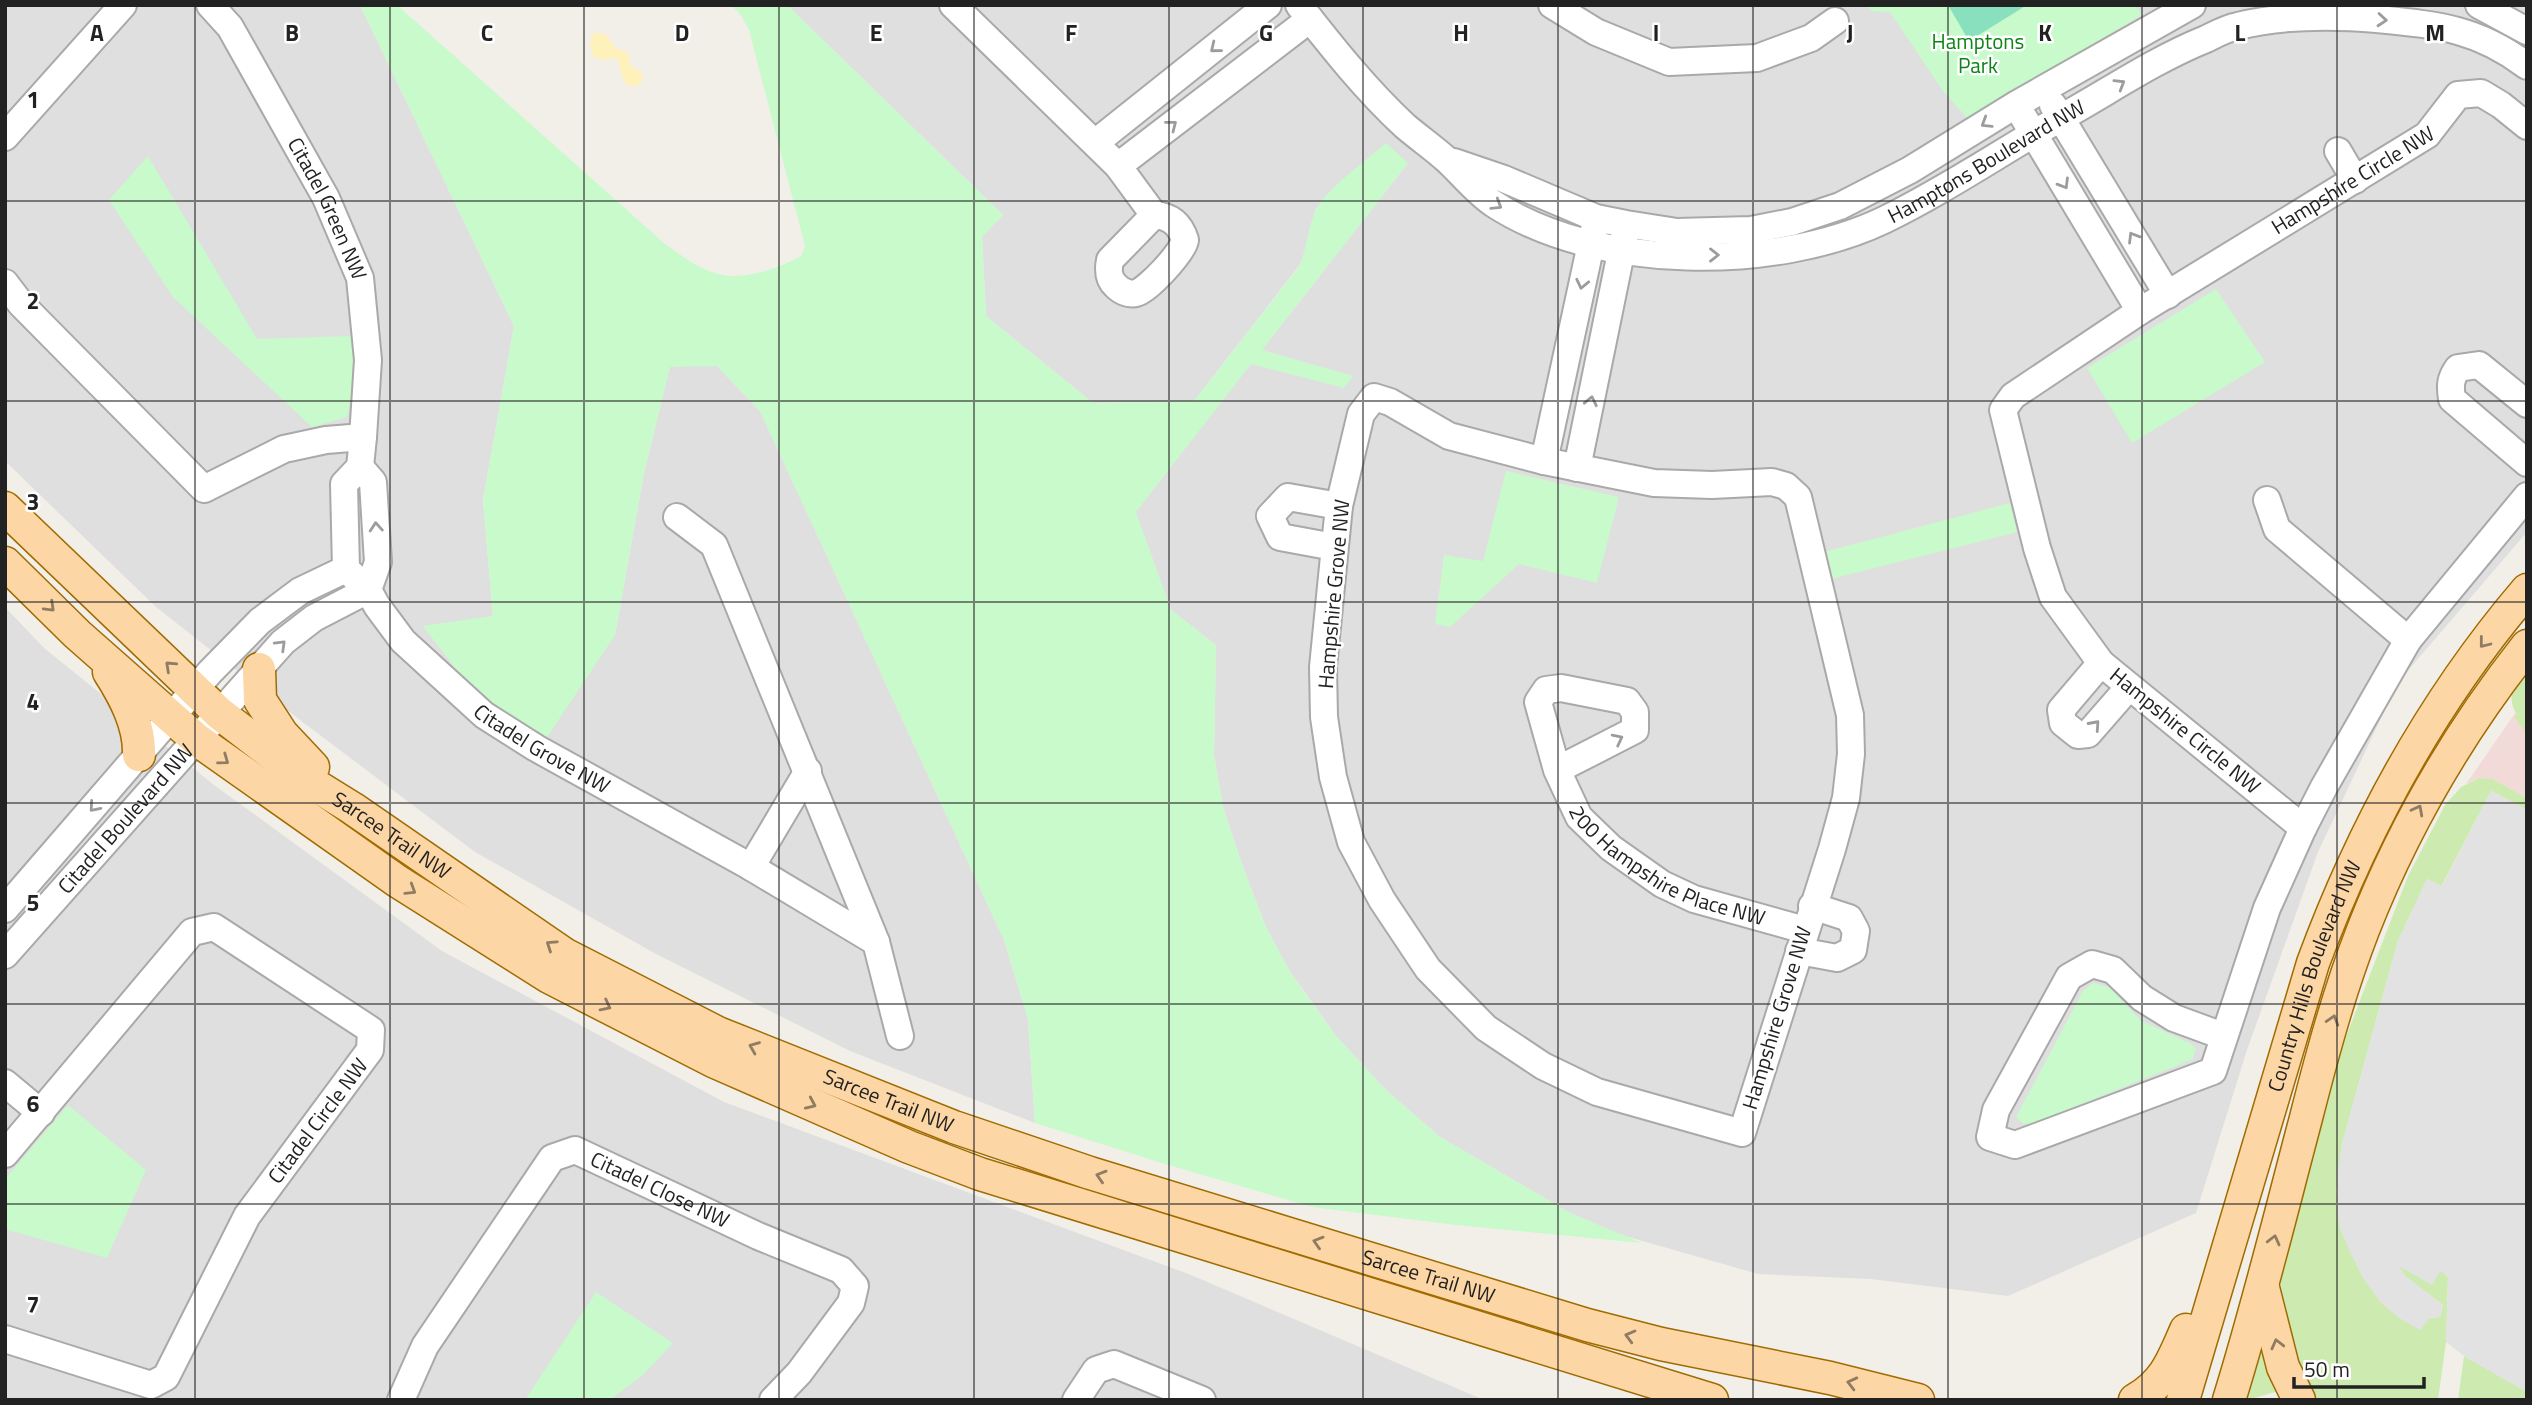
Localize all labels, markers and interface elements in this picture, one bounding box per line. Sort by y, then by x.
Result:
one-way arrow [2377,12,2388,27]
text: A [90,15,104,50]
text: B [285,15,299,50]
text: C [481,15,493,50]
text: D [675,15,689,50]
text: E [870,15,882,50]
text: F [1065,15,1077,50]
text: G [1259,15,1273,50]
text: H [1453,15,1469,50]
text: I [1653,15,1659,50]
text: J [1847,15,1853,50]
text: K [2038,15,2052,50]
text: L [2235,15,2246,50]
text: M [2425,15,2445,50]
park label: Hamptons Park [1932,25,2024,81]
one-way arrow [1210,39,1222,52]
one-way arrow [2112,79,2125,92]
text: 1 [27,82,39,117]
street label: Hamptons Boulevard NW [1882,91,2091,231]
one-way arrow [1980,115,1993,128]
street label: Hampshire Circle NW [2265,117,2440,242]
one-way arrow [1164,120,1177,133]
street label: Citadel Green NW [280,131,376,285]
one-way arrow [2055,176,2068,189]
one-way arrow [1489,196,1502,209]
one-way arrow [2128,231,2141,244]
one-way arrow [1710,247,1720,263]
one-way arrow [1576,278,1590,290]
text: 2 [27,283,39,318]
one-way arrow [1583,395,1598,407]
text: 3 [27,484,39,519]
street label: Hampshire Grove NW [1309,498,1357,690]
one-way arrow [369,521,384,532]
one-way arrow [41,598,54,611]
one-way arrow [2480,636,2493,648]
one-way arrow [273,640,286,653]
street label: Hampshire Circle NW [2103,659,2268,801]
one-way arrow [165,662,178,674]
text: 4 [27,684,39,719]
street label: Citadel Grove NW [467,696,616,801]
one-way arrow [2087,720,2100,733]
one-way arrow [1611,734,1623,747]
street label: Citadel Boulevard NW [50,736,201,901]
one-way arrow [216,752,229,764]
street label: Sarcee Trail NW [326,783,458,887]
one-way arrow [90,799,102,812]
street label: 200 Hampshire Place NW [1561,800,1769,933]
one-way arrow [2410,805,2424,817]
street label: Country Hills Boulevard NW [2259,855,2369,1095]
one-way arrow [403,882,416,895]
text: 5 [27,885,39,920]
street label: Hampshire Grove NW [1733,922,1819,1113]
one-way arrow [546,941,559,953]
one-way arrow [599,998,611,1012]
one-way arrow [2324,1014,2339,1026]
one-way arrow [748,1042,760,1056]
street label: Citadel Circle NW [259,1051,375,1190]
street label: Sarcee Trail NW [819,1060,959,1140]
text: 6 [27,1086,40,1121]
one-way arrow [804,1096,817,1110]
street label: Citadel Close NW [585,1142,735,1235]
one-way arrow [1095,1169,1107,1184]
one-way arrow [2266,1234,2280,1246]
one-way arrow [1312,1236,1324,1251]
street label: Sarcee Trail NW [1358,1240,1499,1311]
text: 7 [27,1287,39,1322]
one-way arrow [1624,1330,1636,1344]
one-way arrow [2271,1338,2285,1350]
scale bar [2294,1346,2424,1390]
text: 50 m [2304,1353,2350,1385]
one-way arrow [1846,1377,1858,1391]

